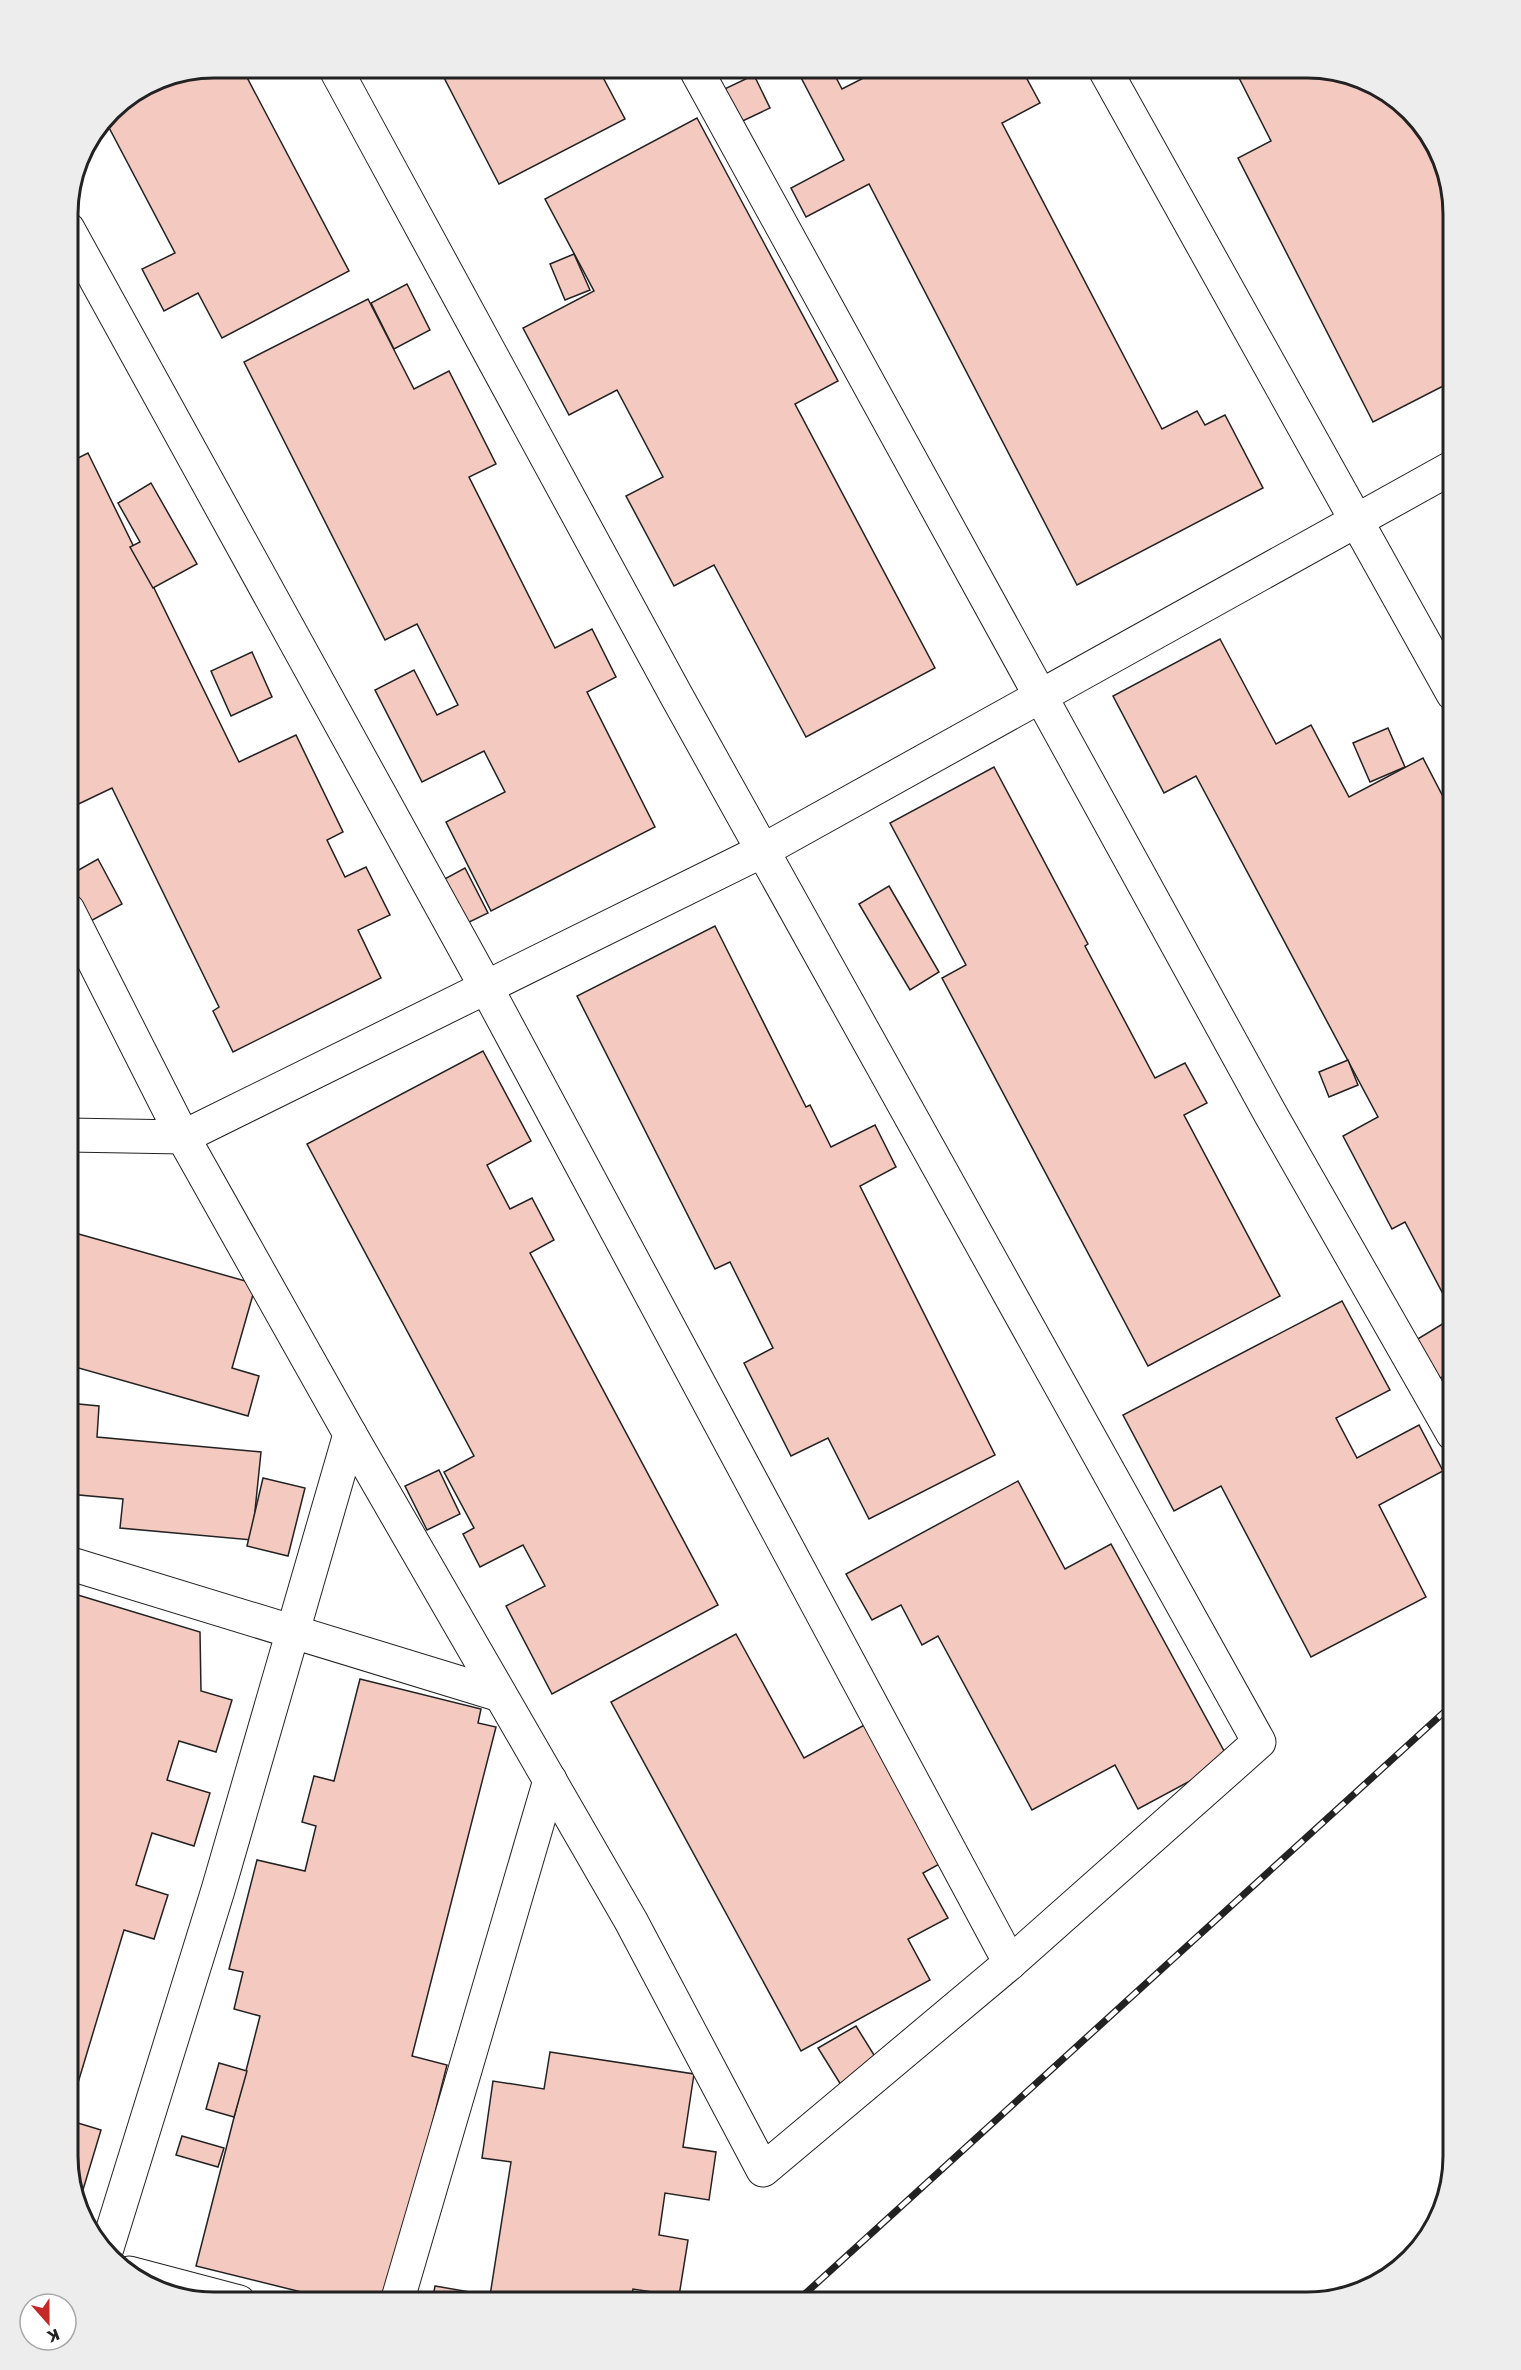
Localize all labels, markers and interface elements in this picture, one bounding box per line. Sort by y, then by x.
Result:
north arrow [18,2292,78,2352]
text: K [44,2325,62,2348]

